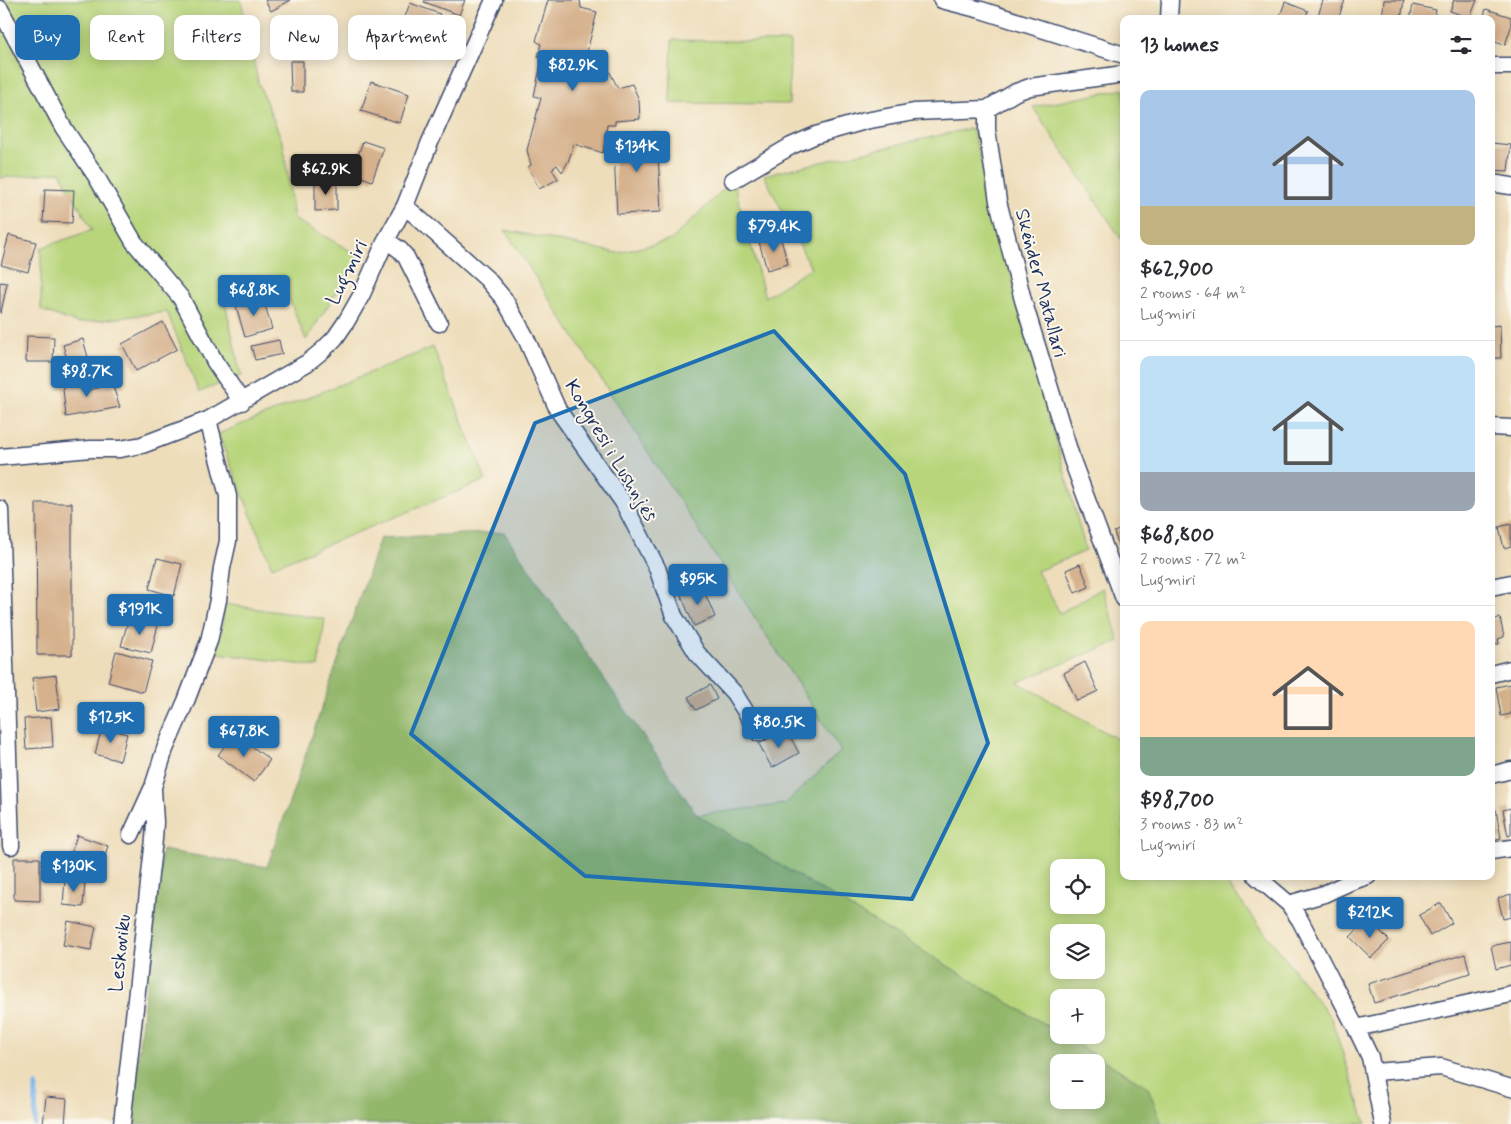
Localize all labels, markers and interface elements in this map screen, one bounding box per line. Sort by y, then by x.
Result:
chip: Buy [15,15,80,60]
chip: Rent [90,15,164,60]
chip: Filters [174,15,260,60]
chip: New [270,15,338,60]
chip: Apartment [348,15,466,60]
text: 13 homes [1140,31,1219,59]
icon: filters [1447,31,1475,59]
pin: $82.9K [532,49,614,92]
text: $82.9K [548,55,598,76]
icon: home [1263,123,1353,213]
pin: $134K [602,130,672,173]
text: $134K [615,136,659,157]
pin: $62.9K [285,154,367,196]
text: $62.9K [302,159,350,180]
street label: Skënder Matallari [1008,206,1073,361]
pin: $79.4K [733,210,815,253]
text: $79.4K [748,216,800,237]
street label: Lugmiri [320,236,376,311]
text: $62,900 [1140,255,1214,283]
pin: $68.8K [213,274,295,317]
text: $68.8K [229,280,279,301]
text: 2 rooms · 64 m² [1140,283,1246,304]
text: Lugmiri [1140,304,1195,325]
pin: $98.7K [46,356,128,398]
text: $98.7K [62,361,112,382]
street label: Kongresi i Lushnjës [557,375,664,527]
icon: home [1263,388,1353,478]
text: $68,800 [1140,521,1214,549]
text: 2 rooms · 72 m² [1140,549,1246,570]
pin: $95K [668,564,728,606]
text: $95K [679,569,717,590]
text: Lugmiri [1140,570,1195,591]
pin: $191K [105,594,175,636]
text: $191K [118,599,162,620]
icon: home [1263,653,1353,743]
pin: $125K [76,702,146,744]
pin: $80.5K [738,706,820,749]
text: $125K [88,707,134,728]
text: $80.5K [753,712,805,733]
pin: $67.8K [203,716,285,758]
text: $67.8K [219,721,269,742]
text: $98,700 [1140,786,1214,814]
text: 3 rooms · 83 m² [1140,814,1243,835]
text: Lugmiri [1140,835,1195,856]
pin: $130K [39,850,109,893]
text: $130K [52,856,96,877]
map controls [1050,859,1105,1109]
button: locate [1050,859,1105,914]
pin: $212K [1335,896,1405,939]
text: $212K [1348,902,1392,923]
street label: Leskoviku [103,913,138,993]
button: layers [1050,924,1105,979]
button: + [1050,989,1105,1044]
button: − [1050,1054,1105,1109]

